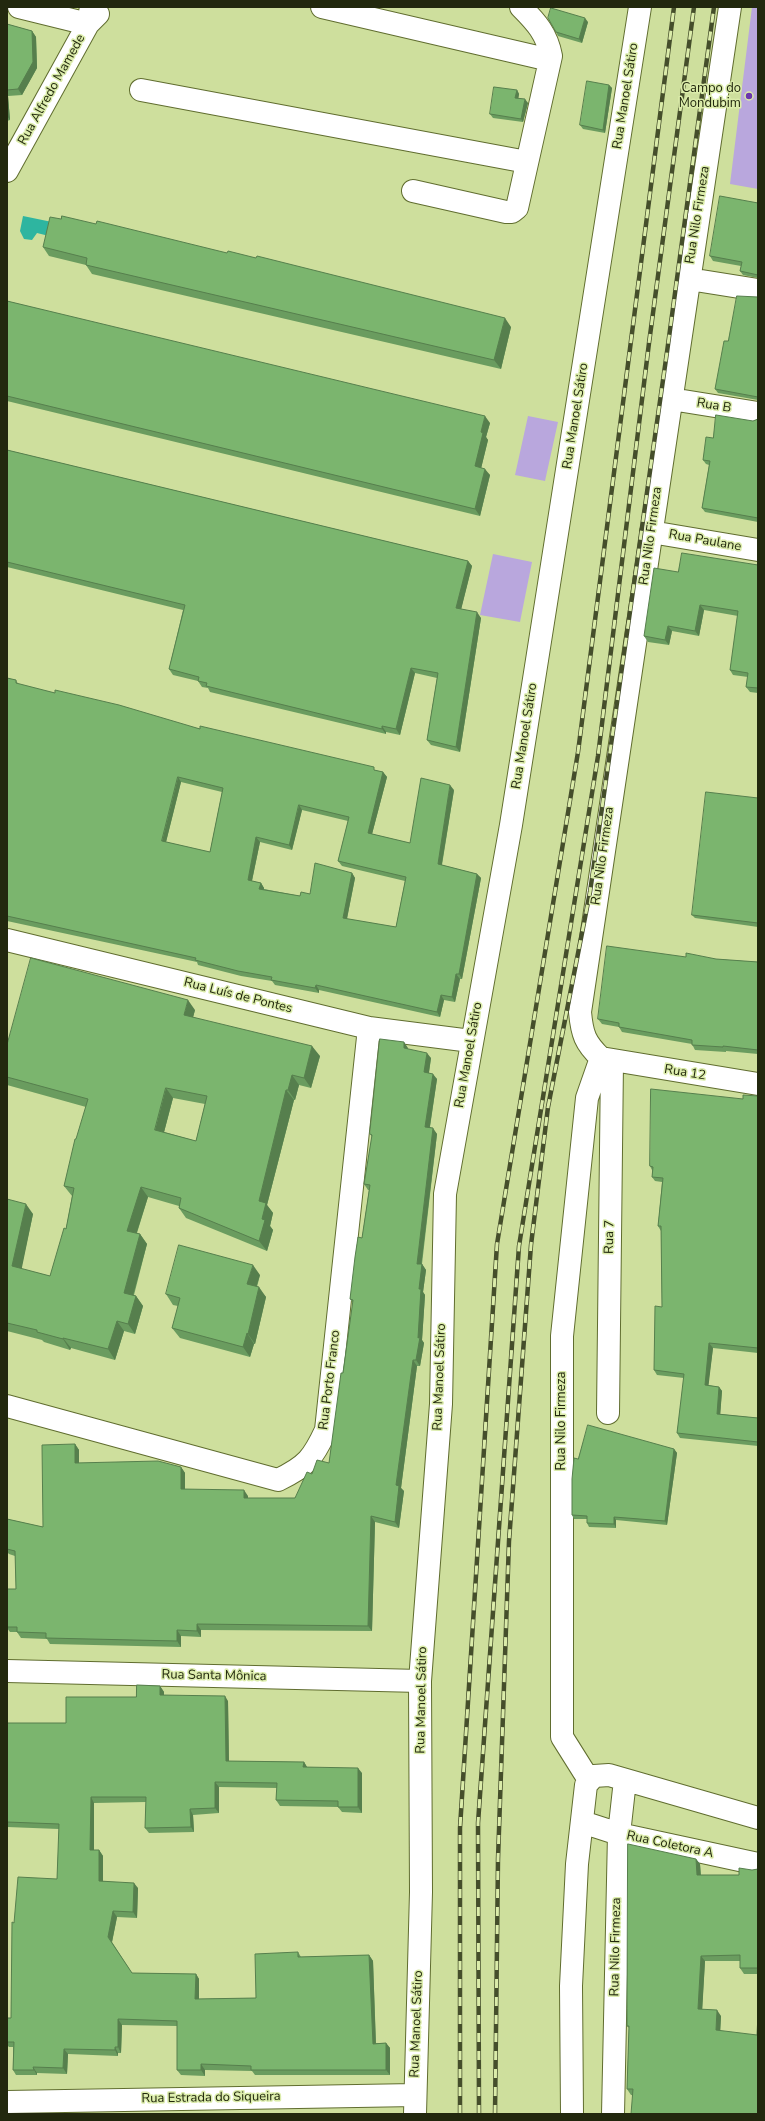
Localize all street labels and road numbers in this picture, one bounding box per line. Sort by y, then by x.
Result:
street label: Rua Alfredo Mamede [15,32,89,148]
street label: Rua Manoel Sátiro [610,42,642,150]
street label: Rua Nilo Firmeza [683,165,713,265]
street label: Rua Manoel Sátiro [560,362,592,470]
street label: Rua B [695,396,733,416]
street label: Rua Nilo Firmeza [636,486,666,586]
street label: Rua Paulane [668,527,742,555]
street label: Rua Manoel Sátiro [509,682,541,790]
street label: Rua Nilo Firmeza [588,806,618,906]
street label: Rua Luís de Pontes [182,975,294,1017]
street label: Rua Manoel Sátiro [452,1001,486,1109]
street label: Rua 12 [663,1062,707,1084]
street label: Rua 7 [602,1220,618,1254]
street label: Rua Manoel Sátiro [430,1323,450,1431]
street label: Rua Porto Franco [316,1329,344,1431]
street label: Rua Nilo Firmeza [554,1372,570,1470]
street label: Rua Manoel Sátiro [413,1646,431,1754]
street label: Rua Santa Mônica [161,1667,267,1685]
street label: Rua Coletora A [625,1828,715,1862]
street label: Rua Nilo Firmeza [607,1897,625,1997]
street label: Rua Manoel Sátiro [407,1970,427,2078]
street label: Rua Estrada do Siqueira [141,2089,281,2107]

